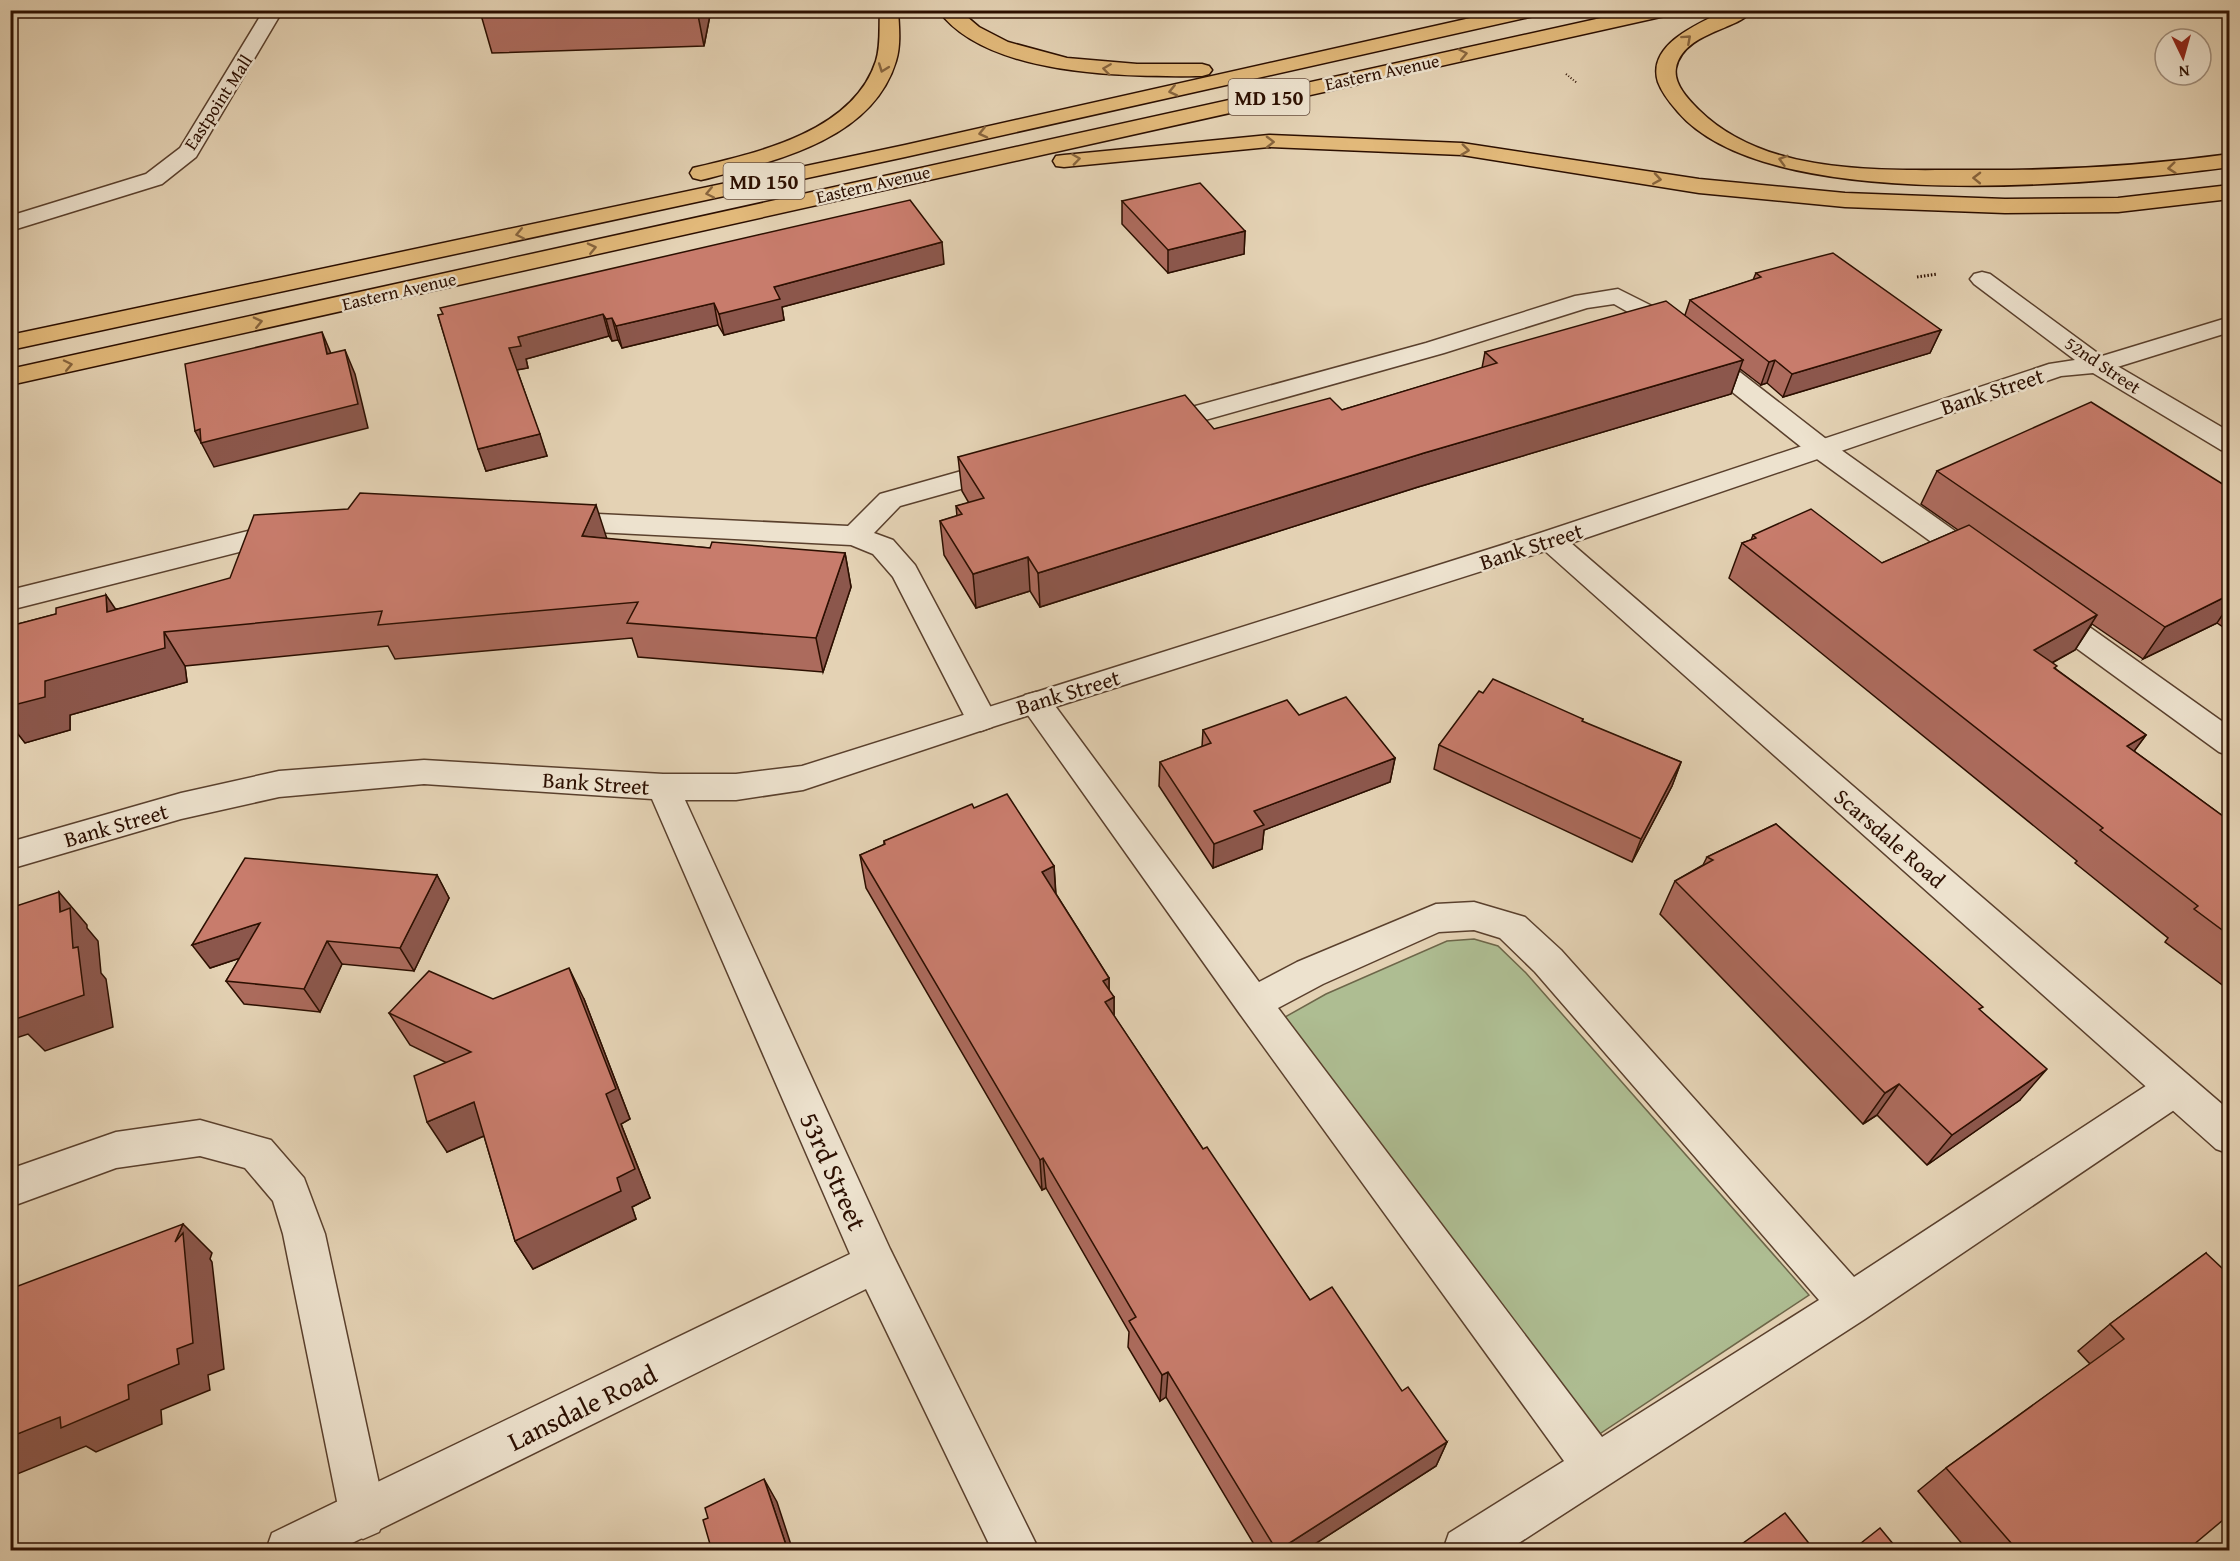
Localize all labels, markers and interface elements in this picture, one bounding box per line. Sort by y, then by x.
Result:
north arrow [2153,27,2213,87]
one-way arrow [1680,35,1691,46]
street label: Eastern Avenue [1322,47,1442,97]
street label: Eastpoint Mall [177,49,259,155]
one-way arrow [1458,49,1468,62]
text: N [2178,60,2191,84]
one-way arrow [878,62,891,73]
one-way arrow [1102,63,1111,75]
road number: MD 150 [1228,79,1310,115]
one-way arrow [1168,84,1178,97]
one-way arrow [978,126,988,139]
one-way arrow [1265,135,1274,148]
one-way arrow [1460,143,1469,156]
one-way arrow [1071,153,1080,165]
one-way arrow [1779,155,1789,167]
street label: Eastern Avenue [813,158,933,210]
one-way arrow [2167,161,2176,174]
road number: MD 150 [724,163,804,199]
one-way arrow [1652,172,1662,185]
one-way arrow [1972,172,1981,184]
one-way arrow [705,186,715,199]
one-way arrow [515,227,525,240]
one-way arrow [587,242,597,255]
street label: Eastern Avenue [339,265,459,317]
one-way arrow [253,317,263,330]
street label: 52nd Street [2060,330,2147,401]
one-way arrow [62,359,72,372]
street label: Bank Street [1936,359,2048,423]
street label: Bank Street [1475,514,1587,578]
street label: Bank Street [1012,661,1124,723]
street label: Bank Street [542,763,651,803]
street label: Scarsdale Road [1827,781,1953,896]
street label: Bank Street [60,795,172,855]
street label: 53rd Street [790,1106,878,1237]
street label: Lansdale Road [501,1353,664,1460]

